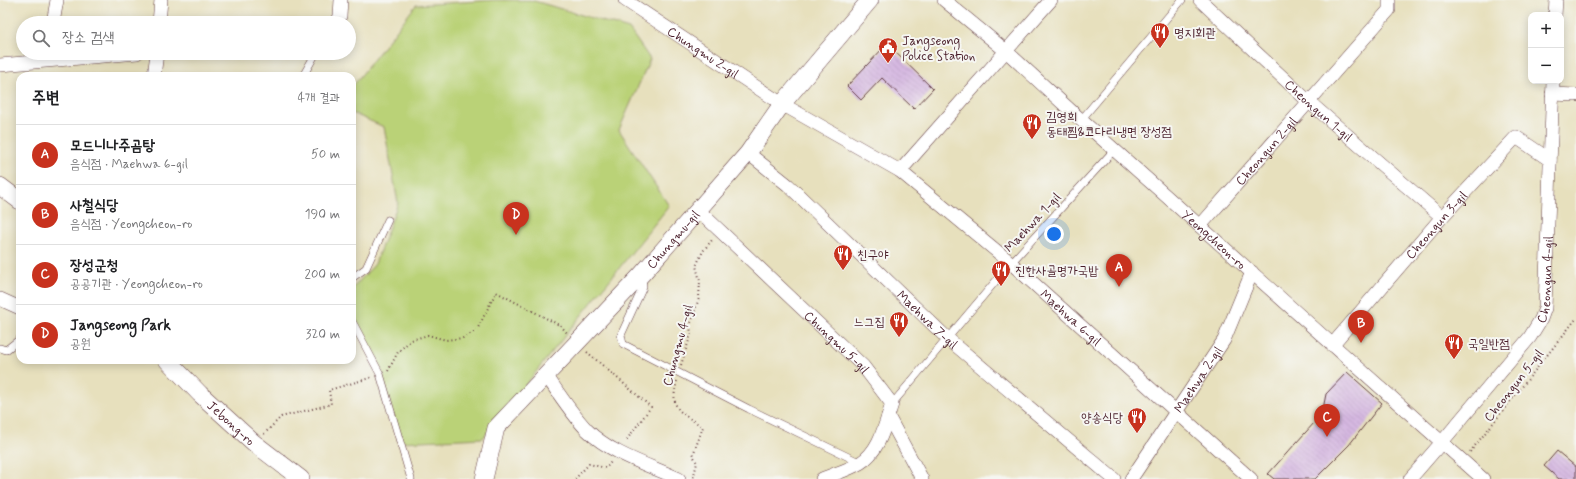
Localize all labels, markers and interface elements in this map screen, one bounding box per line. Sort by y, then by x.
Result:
map controls [1528,12,1564,84]
button: + [1528,12,1564,48]
search box [16,16,356,60]
restaurant icon: 명지회관 [1149,21,1171,49]
street label: Chungmu 2-gil [663,23,742,83]
place label: 명지회관 [1174,25,1216,42]
icon: search [30,27,52,49]
text: 장소 검색 [62,28,114,48]
place label: Jangseong Police Station [902,33,975,65]
public building icon: Jangseong Police Station [877,36,899,64]
button: − [1528,48,1564,84]
street label: Cheongun 1-gil [1280,76,1355,146]
text: 주변 [32,87,59,109]
text: 4개 결과 [298,90,340,107]
place label: 김영희 동태찜&코다리냉면 장성점 [1046,109,1172,141]
restaurant icon: 김영희 동태찜&코다리냉면 장성점 [1021,112,1043,140]
street label: Cheongun 2-gil [1232,114,1302,190]
text: 모드니나주곰탕 [70,136,155,156]
text: A [41,146,49,163]
text: 50 m [311,146,340,163]
text: 음식점 · Maehwa 6-gil [70,156,188,173]
street label: Cheongun 3-gil [1402,188,1472,263]
street label: Maehwa 1-gil [1001,190,1065,257]
text: 사철식당 [70,196,118,216]
pin: D [503,202,529,235]
text: B [41,206,49,223]
text: 190 m [305,206,340,223]
street label: Chungmu-gil [643,207,704,273]
street label: Yeongcheon-ro [1177,207,1249,274]
text: 음식점 · Yeongcheon-ro [70,216,192,233]
your location [1044,224,1064,244]
street label: Cheongun 4-gil [1533,236,1558,326]
restaurant icon: 친구야 [832,243,854,271]
place label: 친구야 [857,247,889,264]
pin: A [1106,254,1132,287]
text: 장성군청 [70,256,118,276]
restaurant icon: 진한사골명가국밥 [990,259,1012,287]
place label: 진한사골명가국밥 [1015,263,1099,280]
text: C [40,266,50,283]
text: 200 m [305,266,340,283]
text: 공공기관 · Yeongcheon-ro [70,276,203,293]
street label: Maehwa 6-gil [1036,286,1104,350]
street label: Maehwa 7-gil [893,287,961,353]
street label: Chungmu 4-gil [659,303,697,388]
street label: Chungmu 5-gil [800,308,872,377]
restaurant icon: 느그집 [888,310,910,338]
pin: B [1348,310,1374,343]
place label: 느그집 [854,314,885,331]
text: Jangseong Park [70,316,171,336]
text: D [41,326,49,343]
text: 320 m [306,326,340,343]
restaurant icon: 국일반점 [1443,332,1465,360]
text: 공원 [70,336,91,353]
place label: 국일반점 [1468,336,1510,353]
street label: Maehwa 2-gil [1171,344,1227,417]
street label: Cheongun 5-gil [1481,346,1548,426]
street label: Jebong-ro [203,398,258,450]
pin: C [1314,404,1340,437]
restaurant icon: 양송식당 [1126,406,1148,434]
place label: 양송식당 [1081,410,1124,427]

